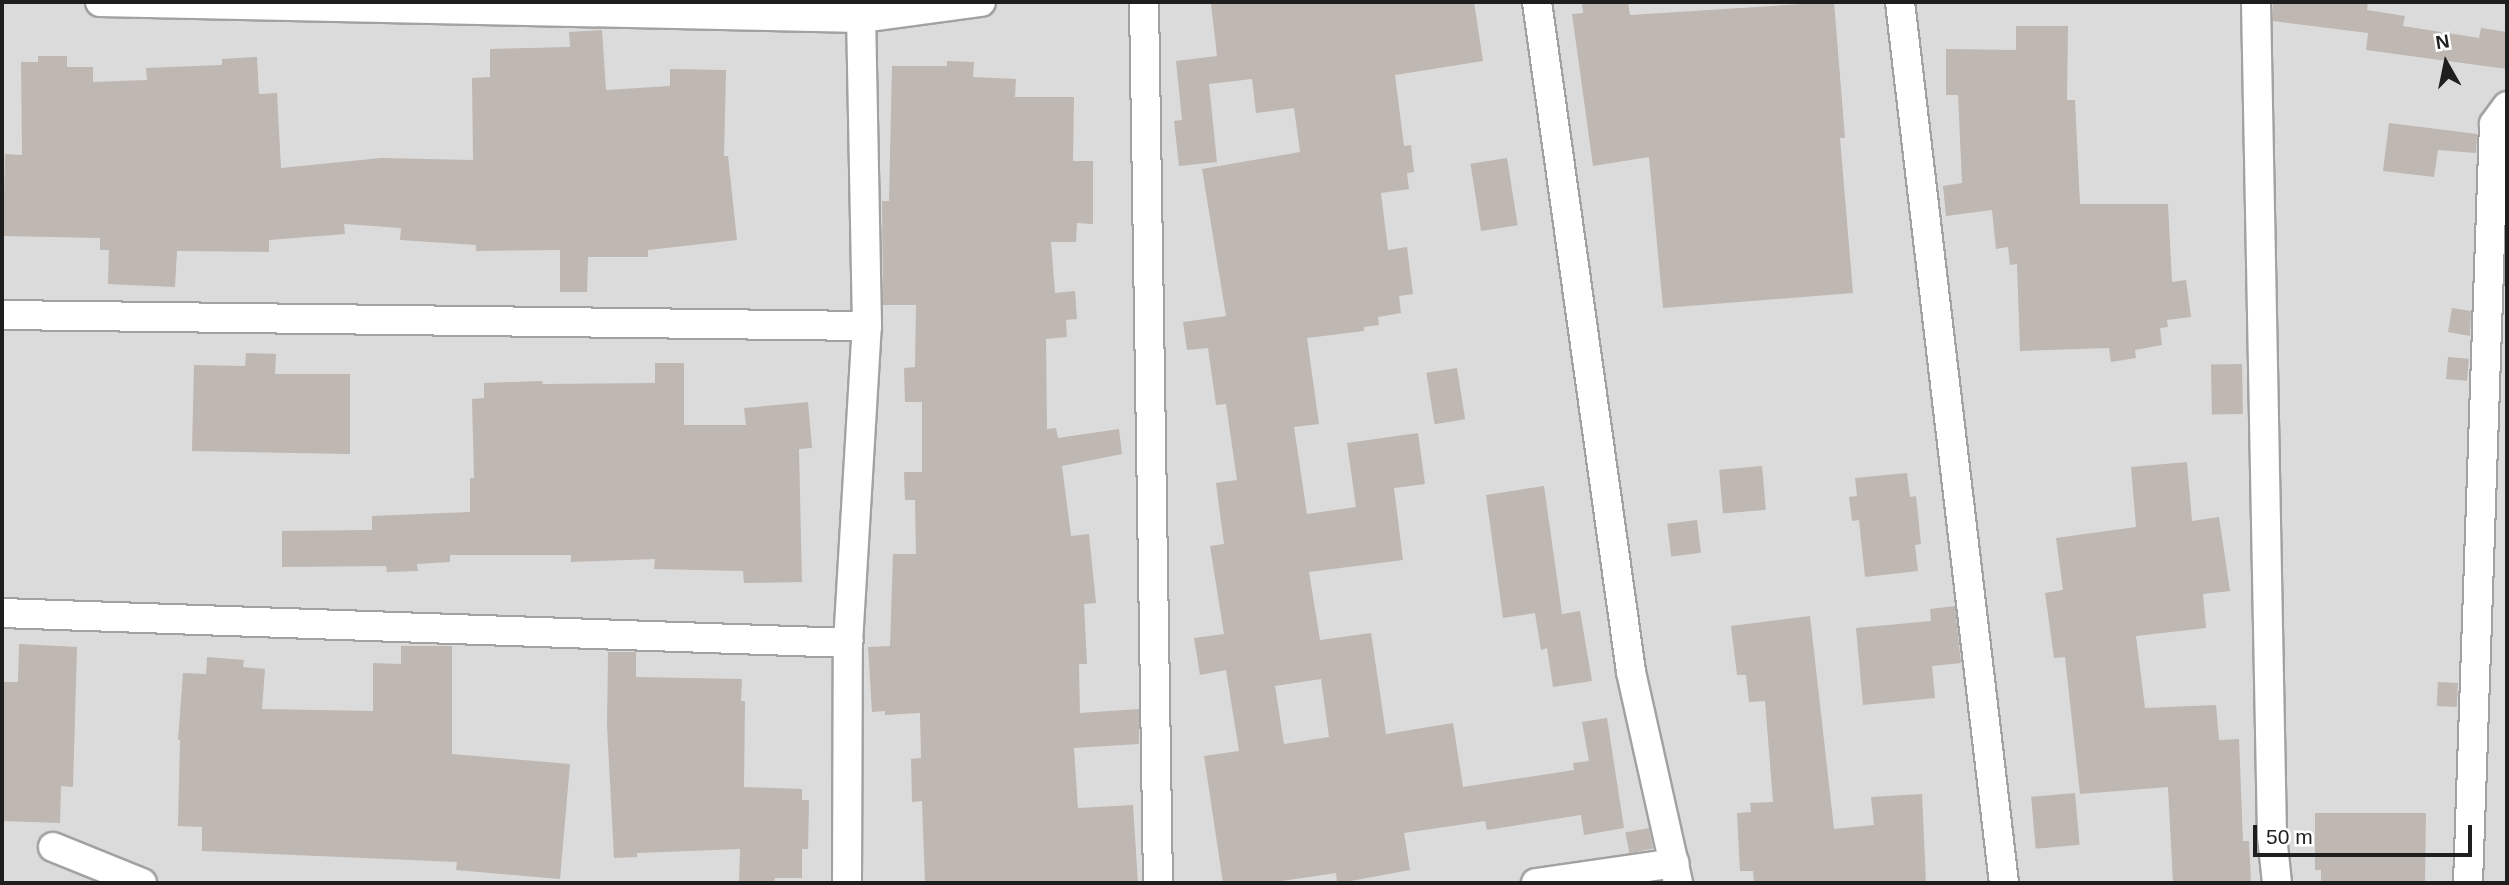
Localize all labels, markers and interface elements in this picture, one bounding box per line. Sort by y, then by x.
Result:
north arrow [2411,28,2481,98]
text: N [2434,30,2451,53]
scale bar [2257,812,2476,856]
text: 50 m [2266,825,2313,848]

